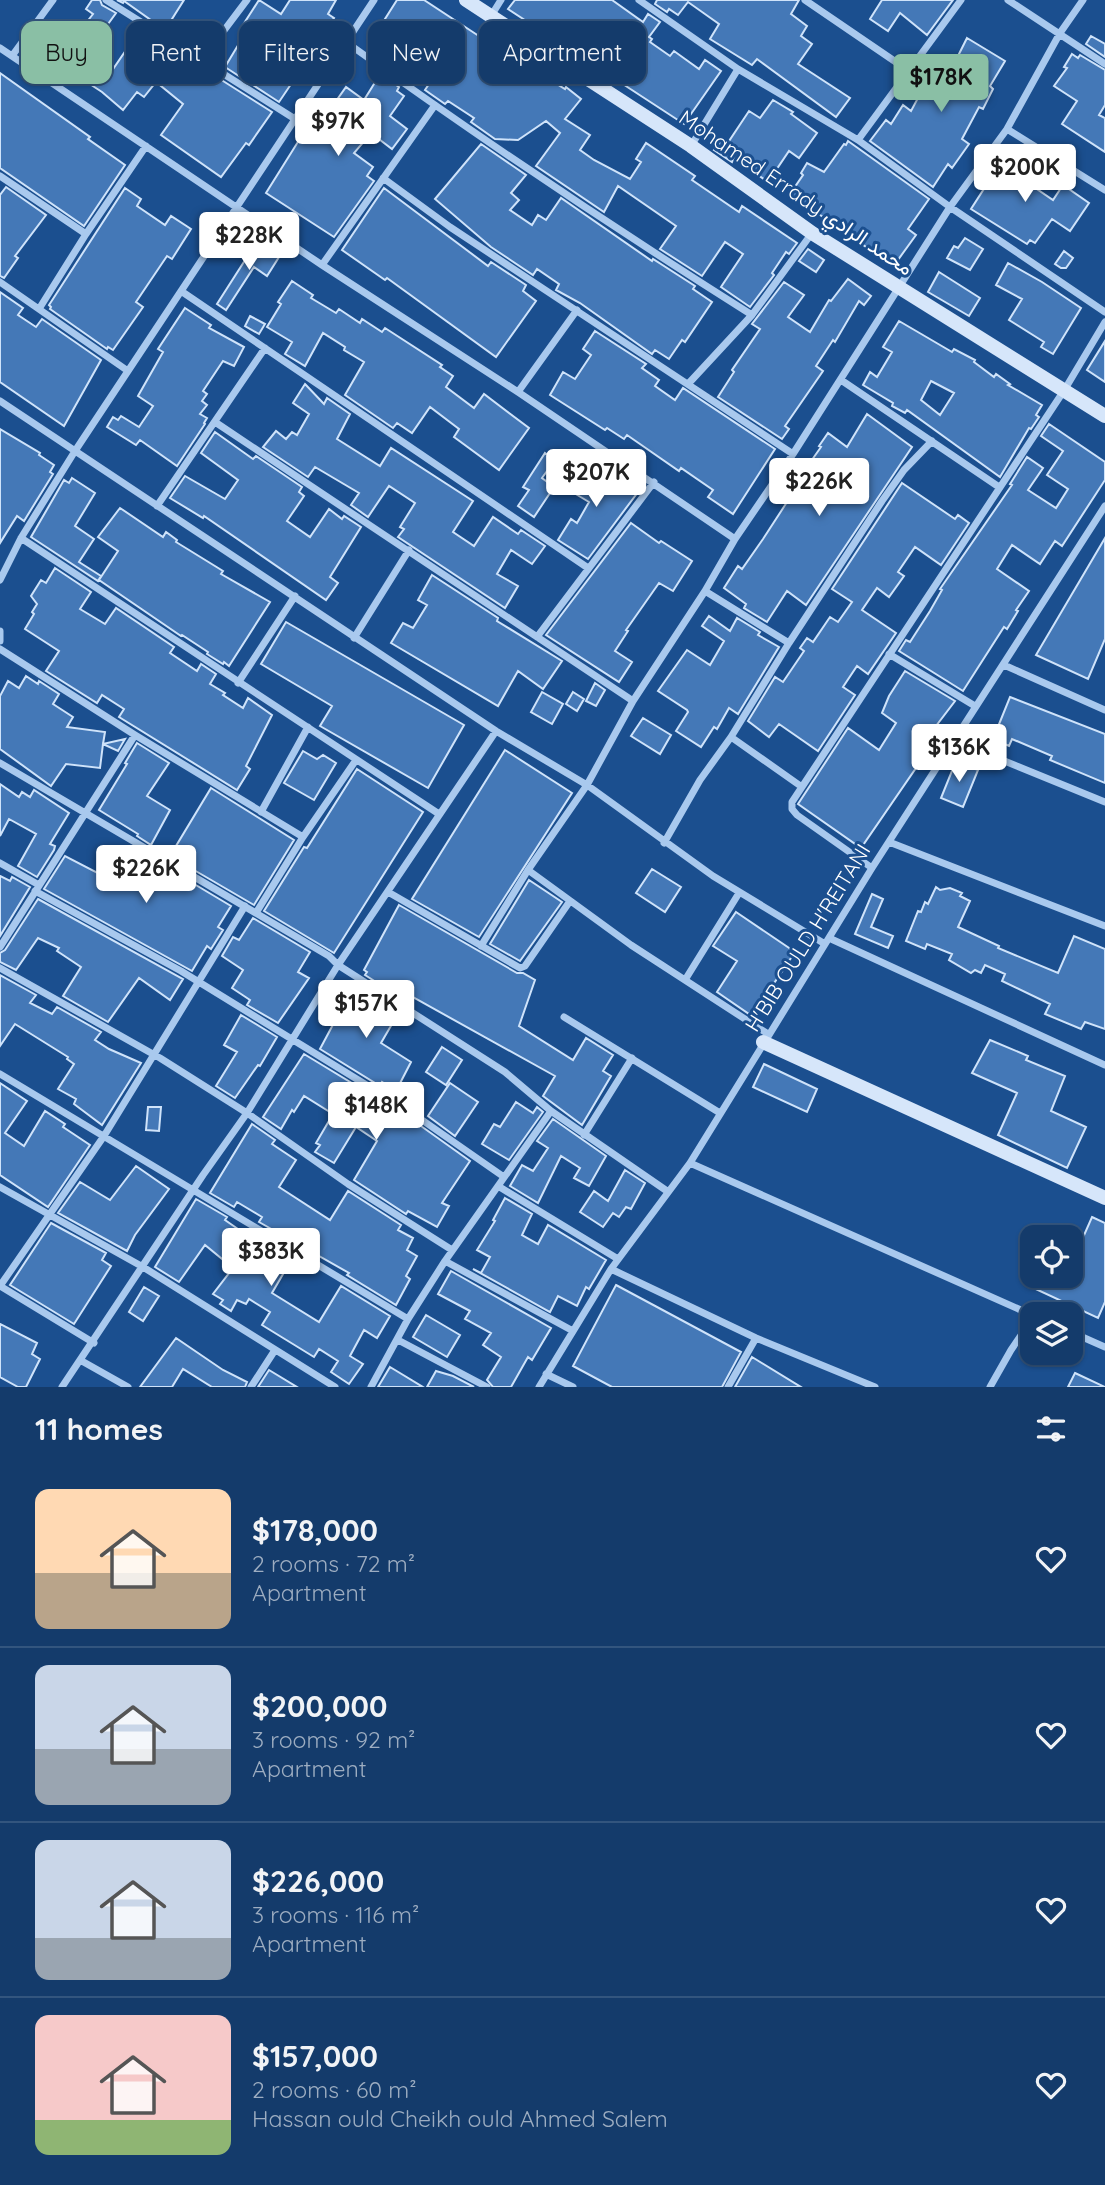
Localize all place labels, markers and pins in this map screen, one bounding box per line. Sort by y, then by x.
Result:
pin: $178K [892,54,990,114]
pin: $97K [297,99,379,158]
pin: $200K [976,144,1074,204]
pin: $228K [200,212,298,272]
pin: $207K [547,449,645,509]
pin: $226K [770,458,868,518]
pin: $136K [910,724,1008,784]
pin: $226K [97,846,195,905]
pin: $157K [317,981,415,1040]
pin: $148K [327,1082,425,1142]
pin: $383K [222,1228,320,1288]

